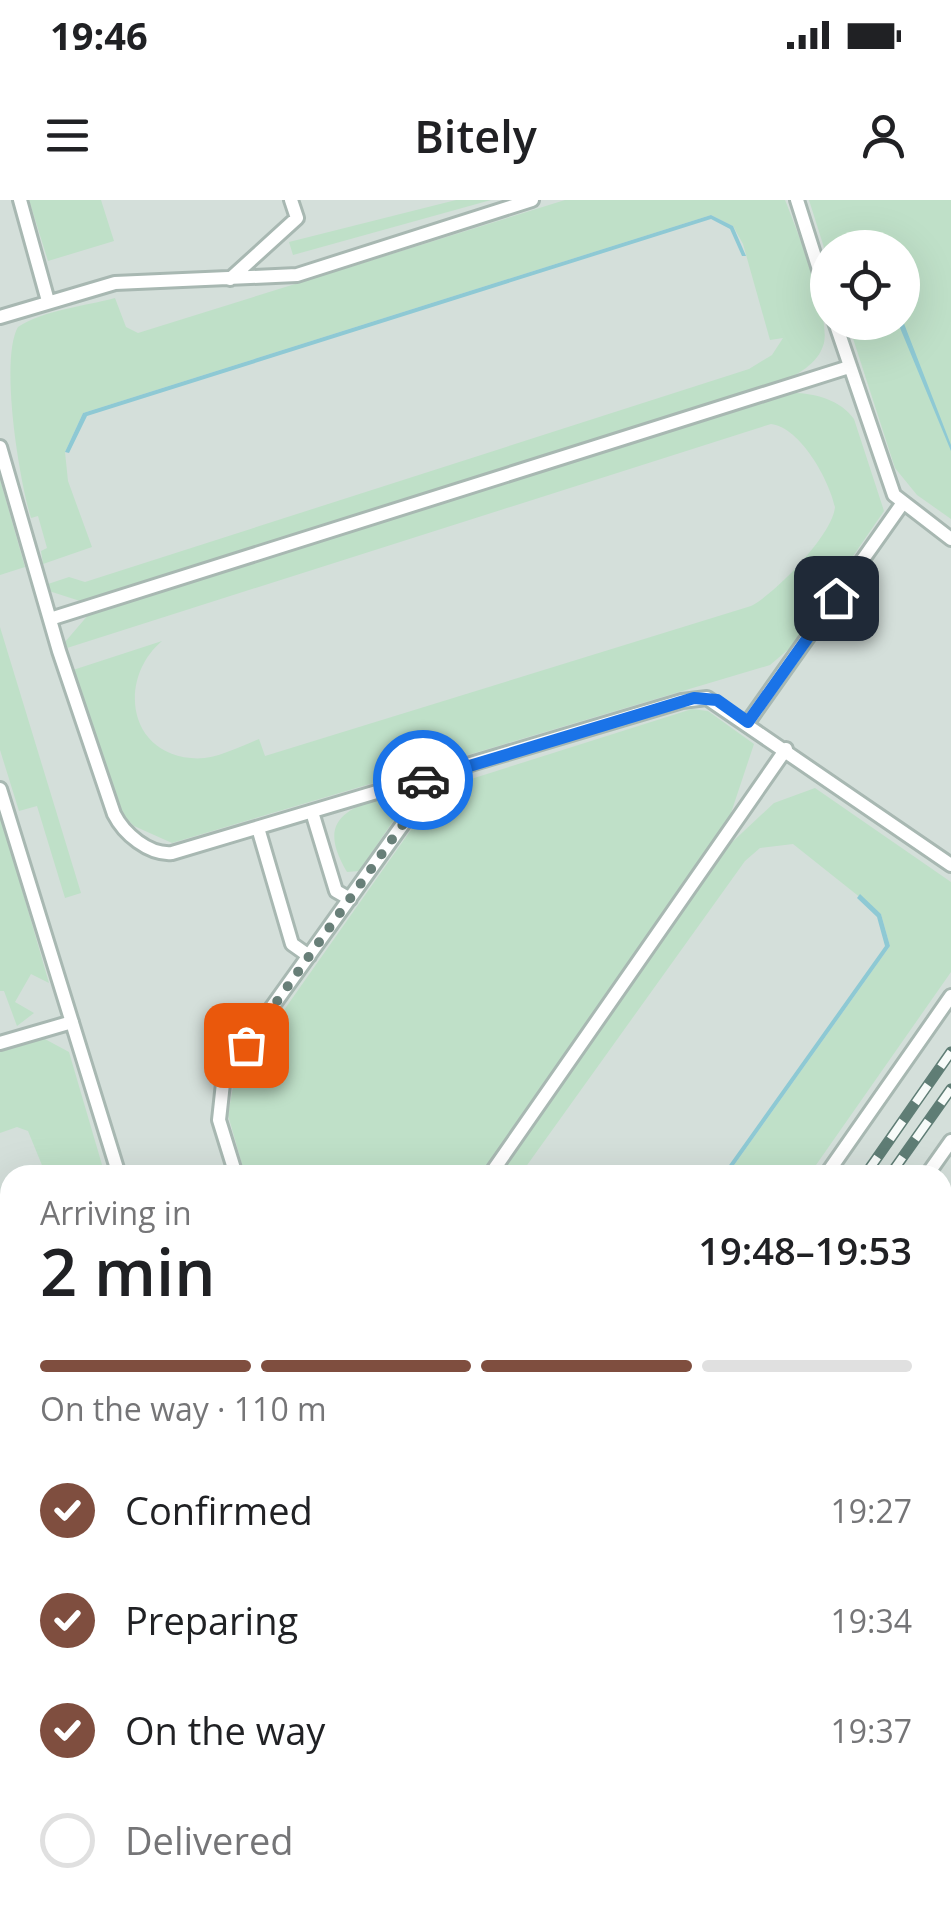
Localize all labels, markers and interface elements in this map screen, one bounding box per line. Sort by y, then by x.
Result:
text: 19:46 [50,9,148,61]
text: Bitely [414,105,537,166]
icon: menu [40,108,95,163]
icon: person [856,108,911,163]
map controls [810,230,920,340]
button: locate [810,230,920,340]
pin [794,556,879,641]
icon: home [809,571,864,626]
courier [373,730,473,830]
icon: car [396,753,451,808]
pin [204,1003,289,1088]
icon: bag [219,1018,274,1073]
text: Arriving in [40,1191,192,1234]
text: 19:48–19:53 [698,1224,912,1276]
text: 2 min [40,1227,215,1315]
text: On the way · 110 m [40,1387,327,1430]
icon: check [40,1483,95,1538]
text: Confirmed [125,1484,313,1536]
text: 19:27 [830,1489,912,1532]
icon: check [40,1593,95,1648]
text: Preparing [125,1594,298,1646]
text: 19:34 [830,1599,912,1642]
icon: check [40,1703,95,1758]
text: On the way [125,1704,325,1756]
text: 19:37 [830,1709,912,1752]
text: Delivered [125,1814,294,1866]

